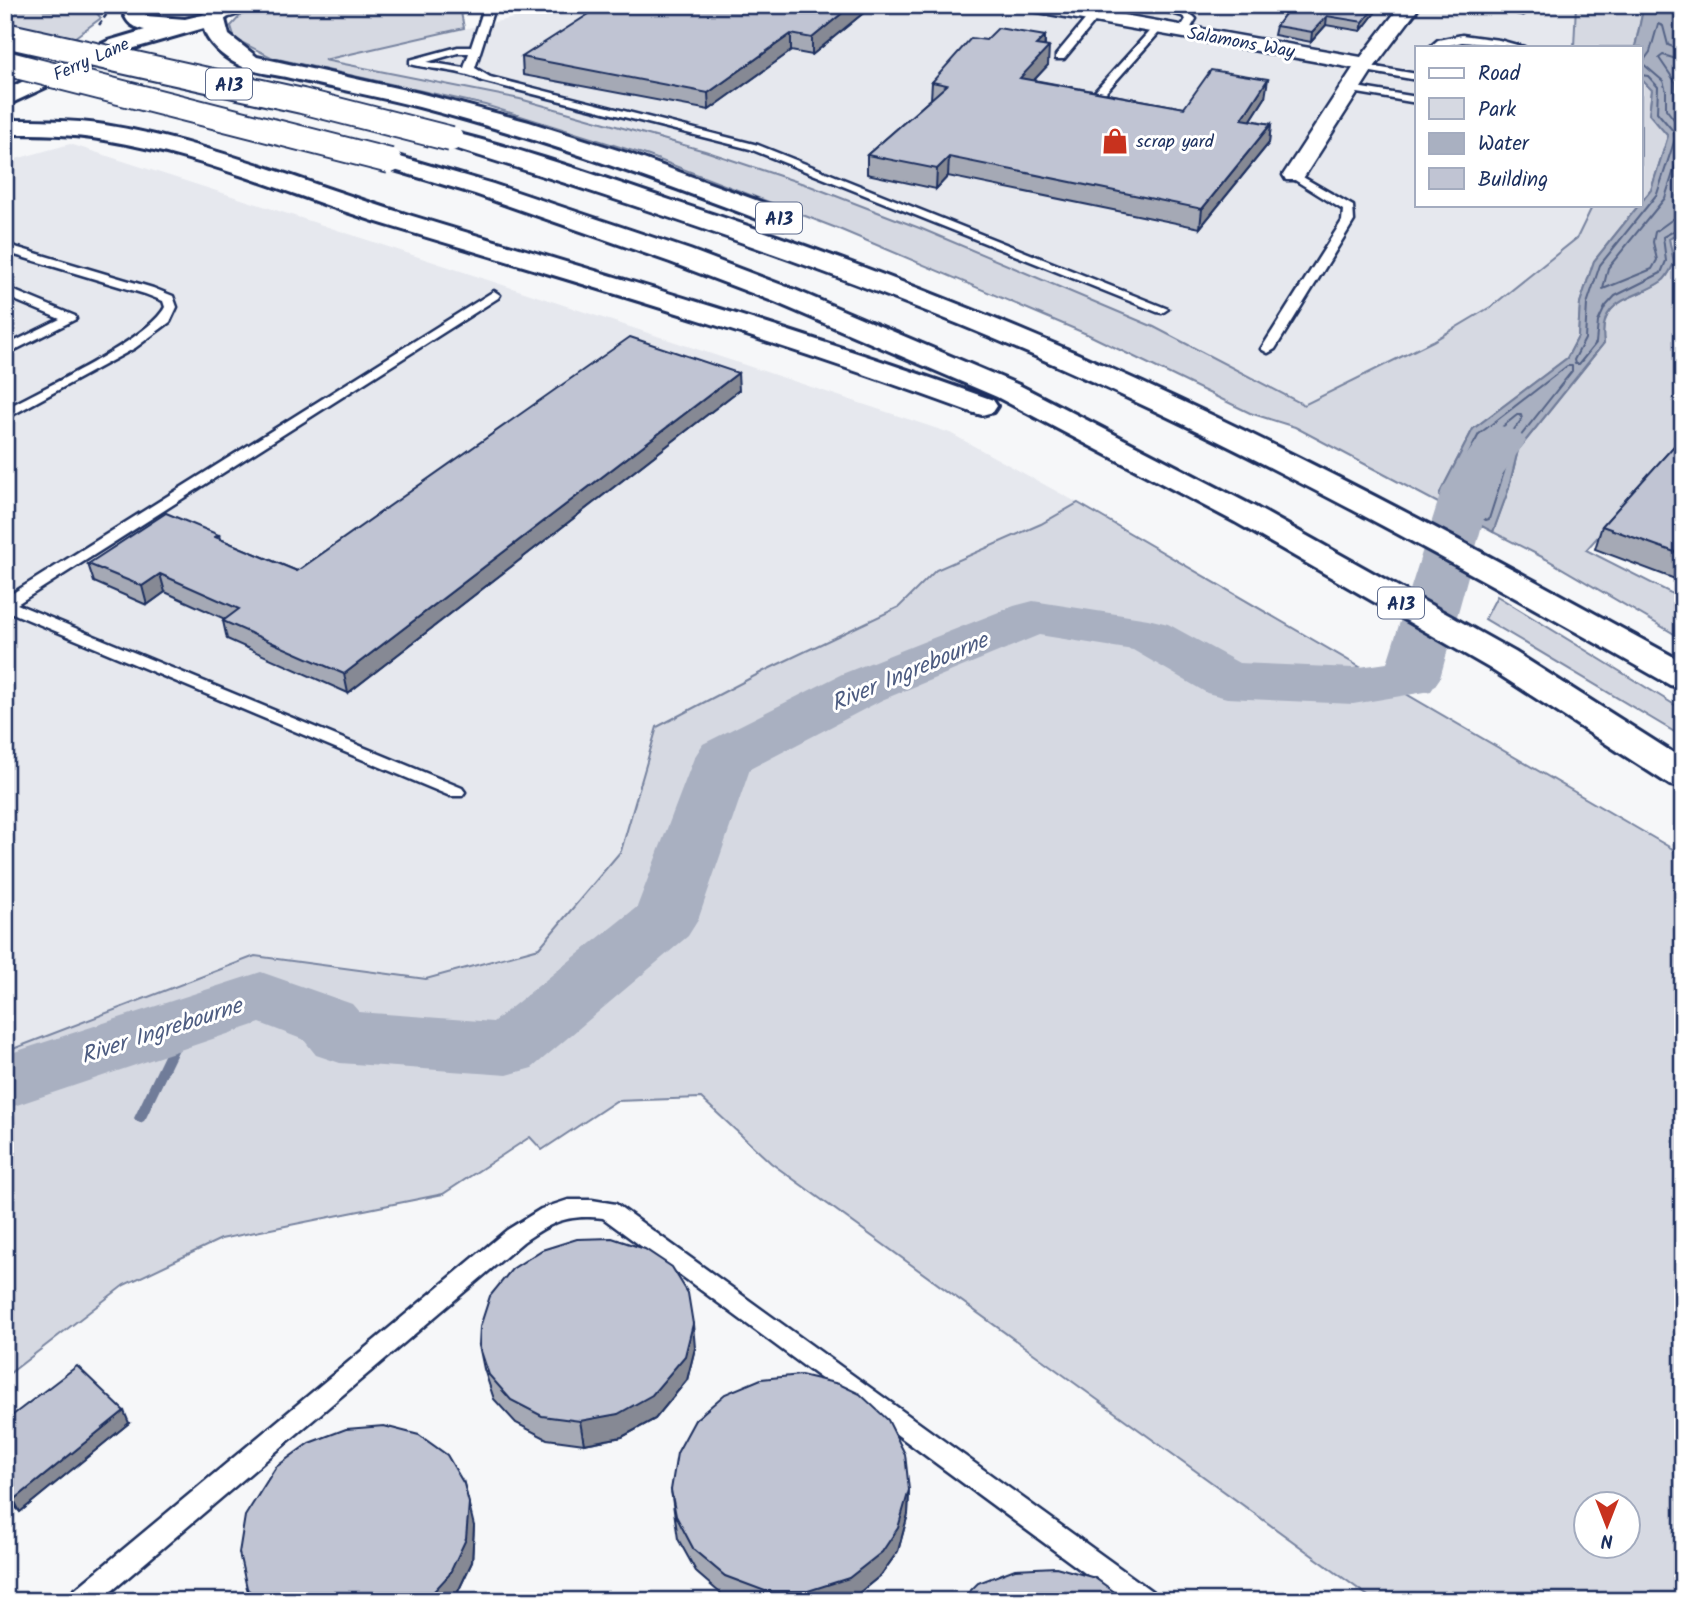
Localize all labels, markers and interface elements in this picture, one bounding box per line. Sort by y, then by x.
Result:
street label: Salamons Way [1185,20,1297,67]
street label: Ferry Lane [49,31,135,90]
legend [1415,46,1642,206]
text: Road [1478,58,1521,91]
road number: A13 [206,68,252,100]
text: Park [1478,94,1516,127]
shop icon: scrap yard [1100,126,1130,156]
place label: scrap yard [1136,128,1215,157]
text: Water [1478,128,1530,161]
text: Building [1478,164,1548,197]
road number: A13 [756,202,802,233]
road number: A13 [1378,588,1424,618]
water label: River Ingrebourne [825,622,997,722]
water label: River Ingrebourne [76,988,250,1075]
north arrow [1572,1490,1642,1560]
text: N [1601,1525,1613,1555]

